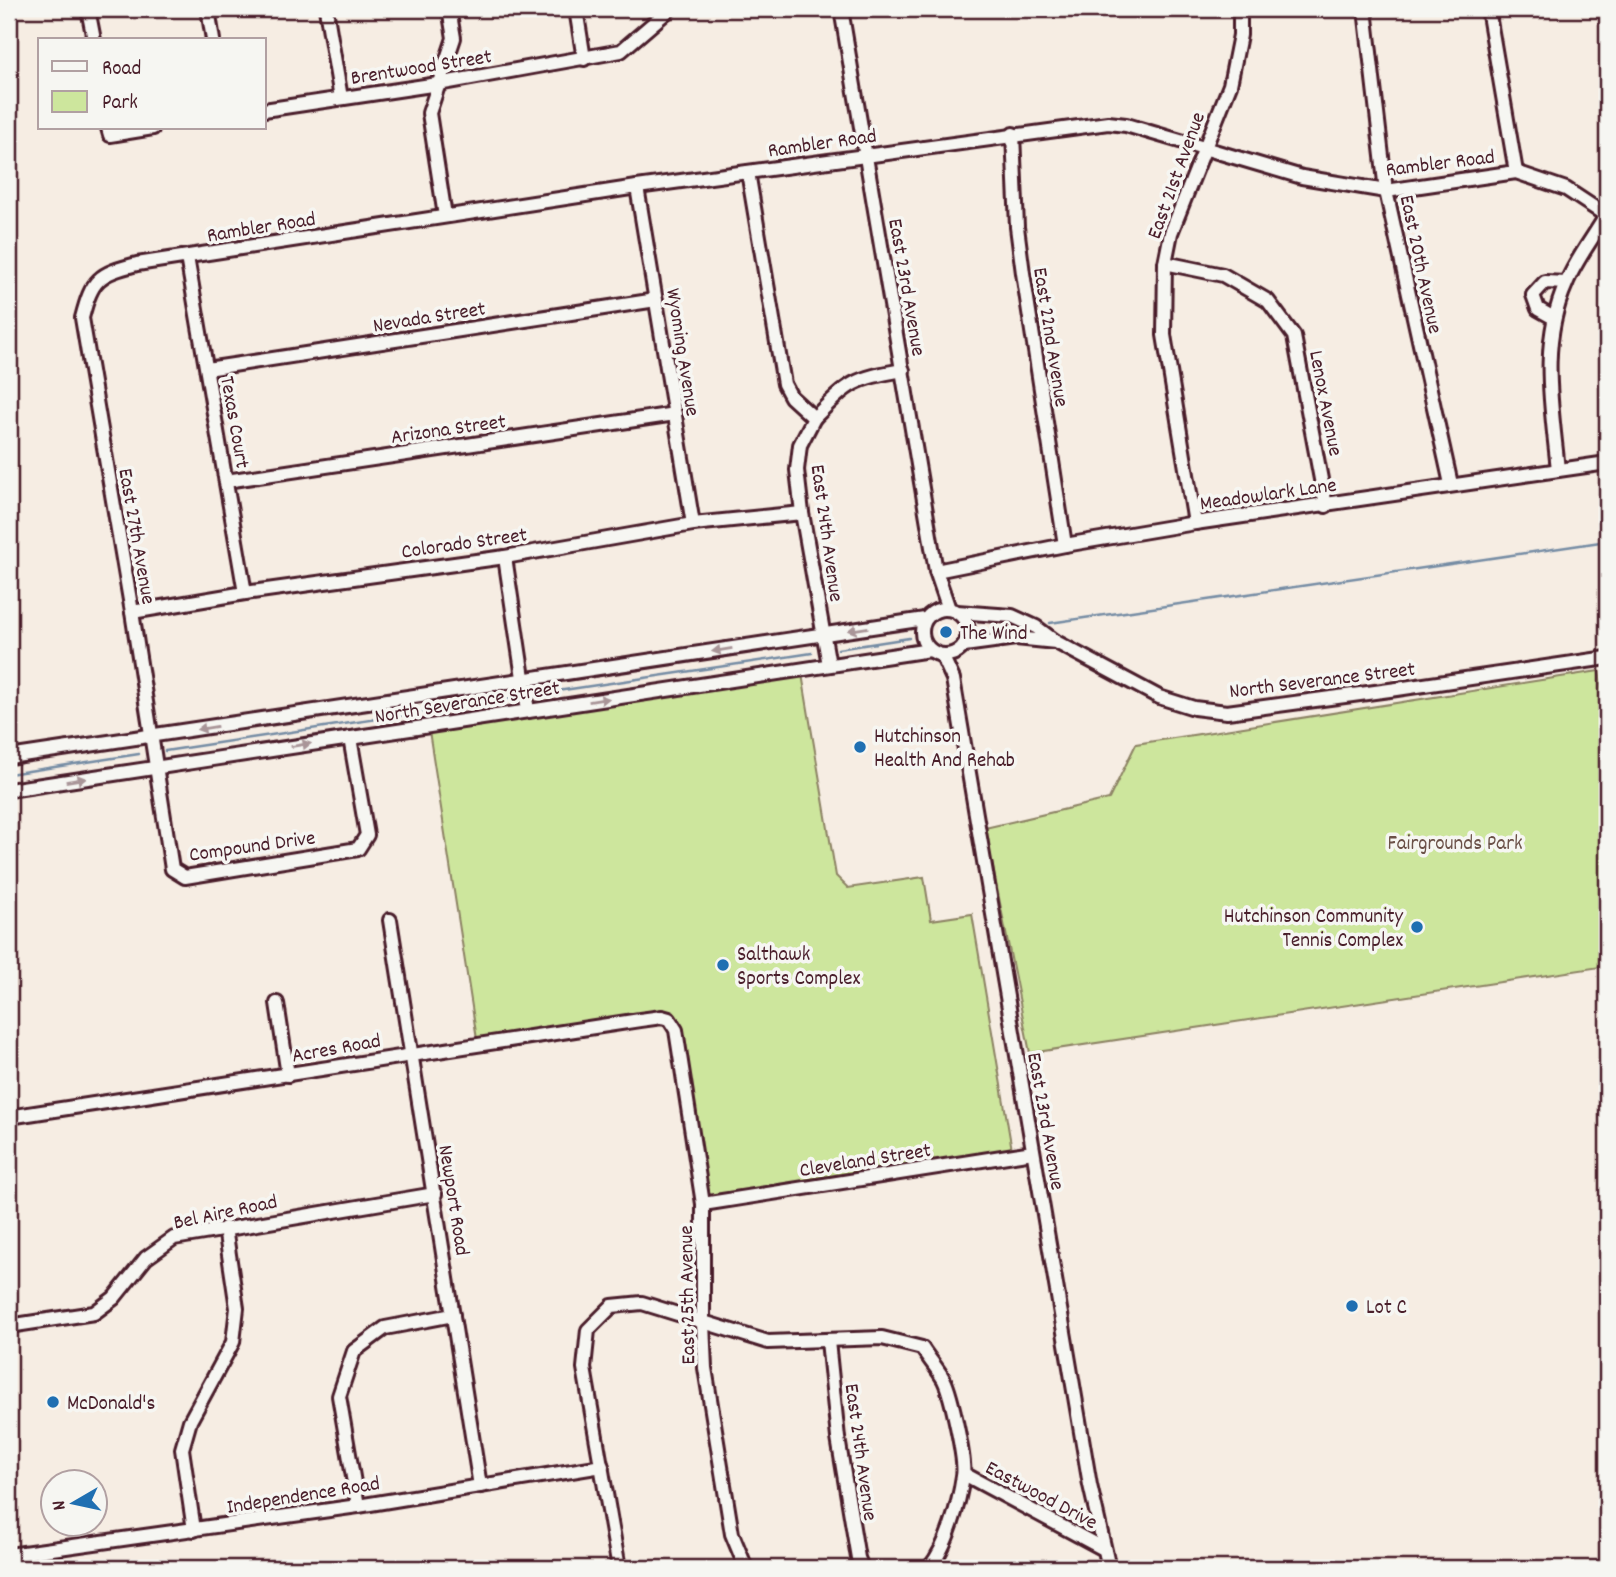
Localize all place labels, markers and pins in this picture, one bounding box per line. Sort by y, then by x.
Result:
place label: The Wind [960,620,1028,650]
marker: The Wind [938,624,954,640]
place label: Hutchinson Health And Rehab [874,723,1015,777]
marker: Hutchinson Health And Rehab [852,739,868,755]
place label: Hutchinson Community Tennis Complex [1224,903,1403,957]
marker: Hutchinson Community Tennis Complex [1409,919,1425,935]
place label: Salthawk Sports Complex [737,941,861,995]
marker: Salthawk Sports Complex [715,957,731,973]
place label: Lot C [1366,1294,1407,1324]
marker: Lot C [1344,1298,1360,1314]
place label: McDonald's [67,1390,155,1420]
marker: McDonald's [45,1394,61,1410]

